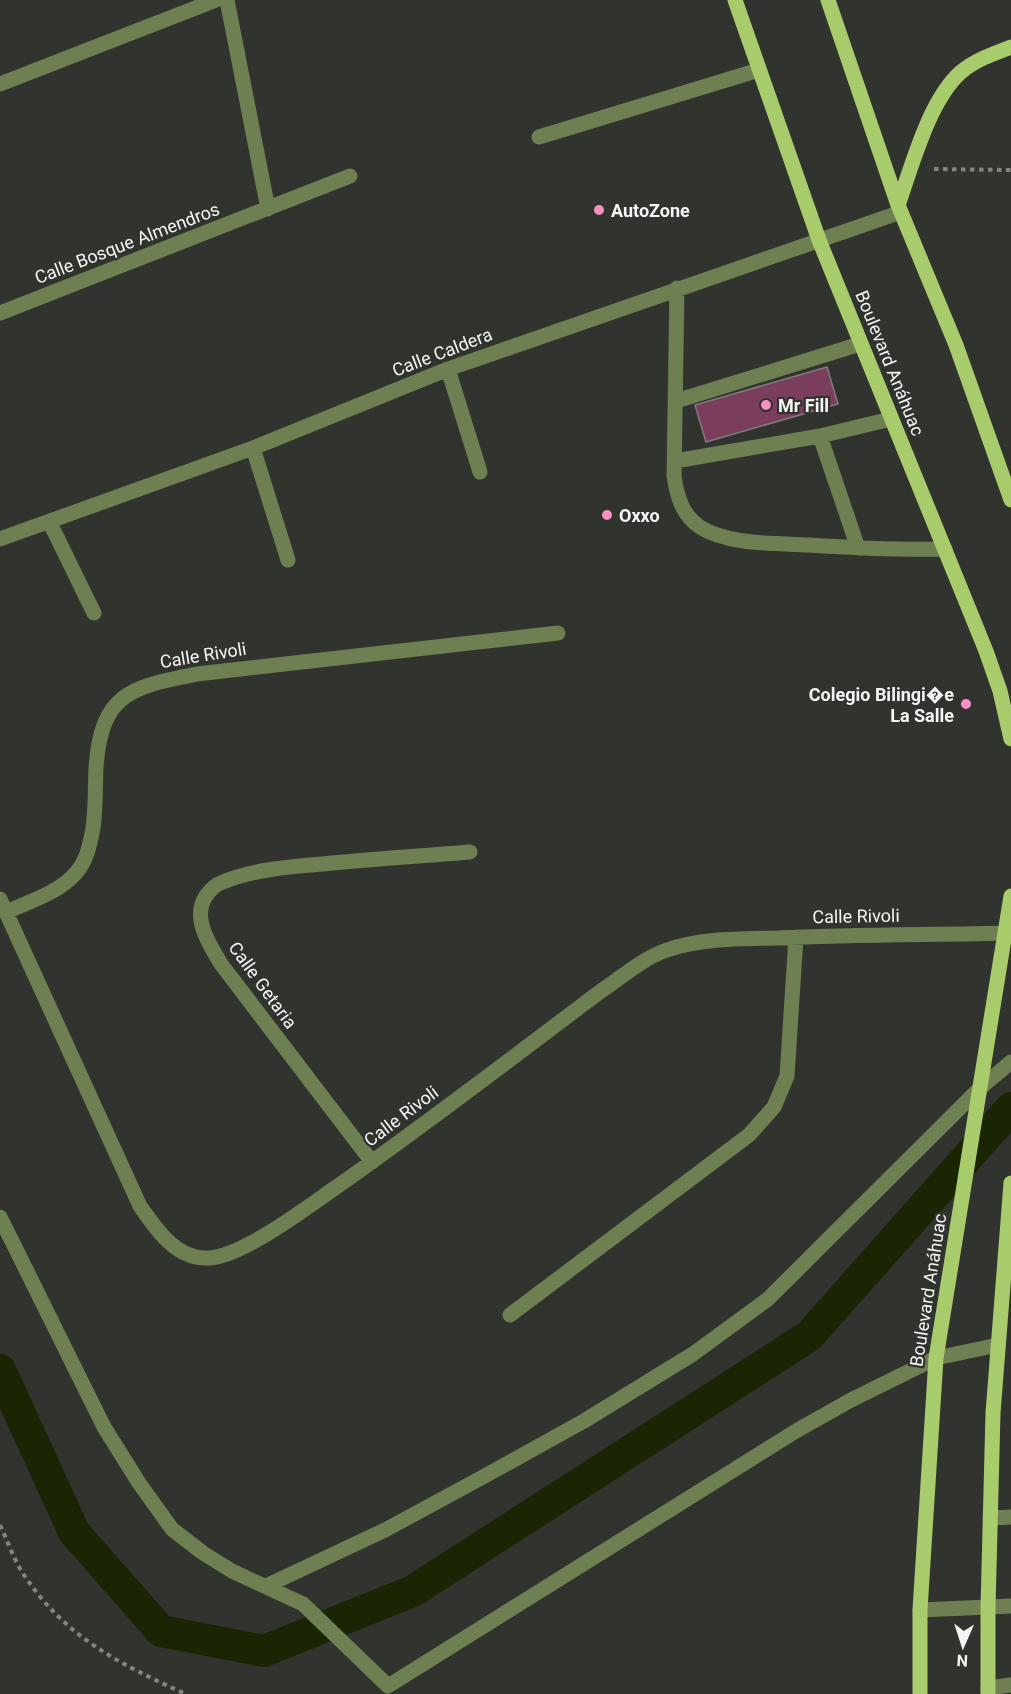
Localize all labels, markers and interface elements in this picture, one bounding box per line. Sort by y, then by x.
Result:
street label: Calle Bosque Almendros [32,198,222,288]
place label: AutoZone [611,200,690,221]
marker: AutoZone [592,203,606,217]
street label: Boulevard Anáhuac [851,287,929,439]
street label: Calle Caldera [389,323,495,381]
place label: Mr Fill [778,395,829,416]
marker: Mr Fill [759,398,773,412]
place label: Oxxo [619,505,660,526]
marker: Oxxo [600,508,614,522]
street label: Calle Rivoli [158,638,248,672]
place label: Colegio Bilingi�e La Salle [809,681,954,726]
marker: Colegio Bilingi�e La Salle [959,697,973,711]
street label: Calle Rivoli [812,905,900,927]
street label: Calle Getaria [225,938,301,1032]
street label: Calle Rivoli [360,1081,442,1151]
street label: Boulevard Anáhuac [906,1212,950,1368]
north arrow [933,1616,993,1676]
text: N [956,1651,968,1670]

